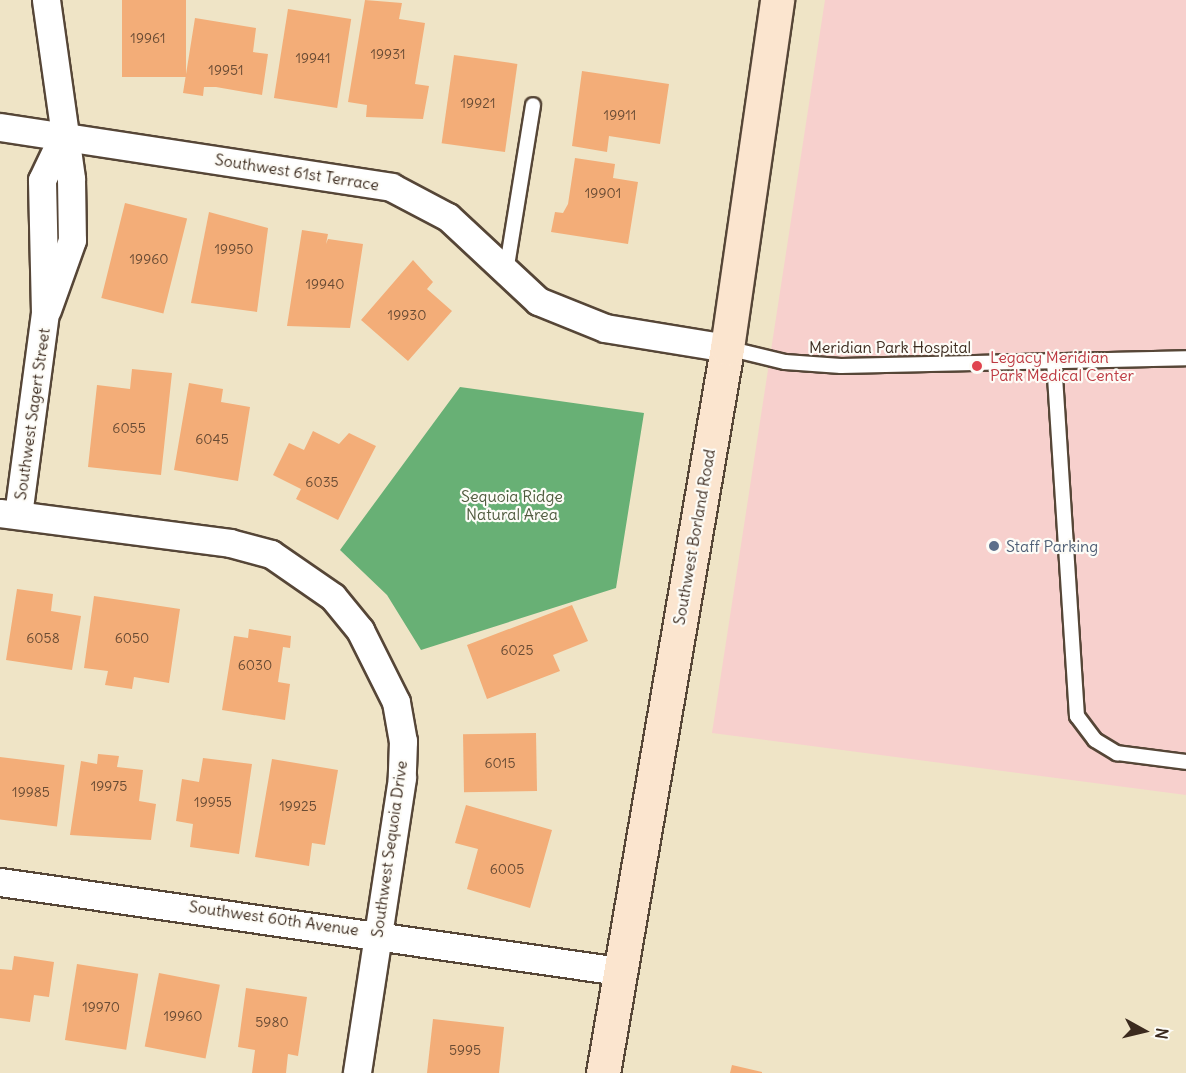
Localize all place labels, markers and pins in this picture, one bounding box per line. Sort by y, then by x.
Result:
place label: Legacy Meridian Park Medical Center [990,347,1134,385]
marker: Legacy Meridian Park Medical Center [968,357,986,375]
place label: Staff Parking [1006,536,1098,556]
marker: Staff Parking [987,539,1001,553]

